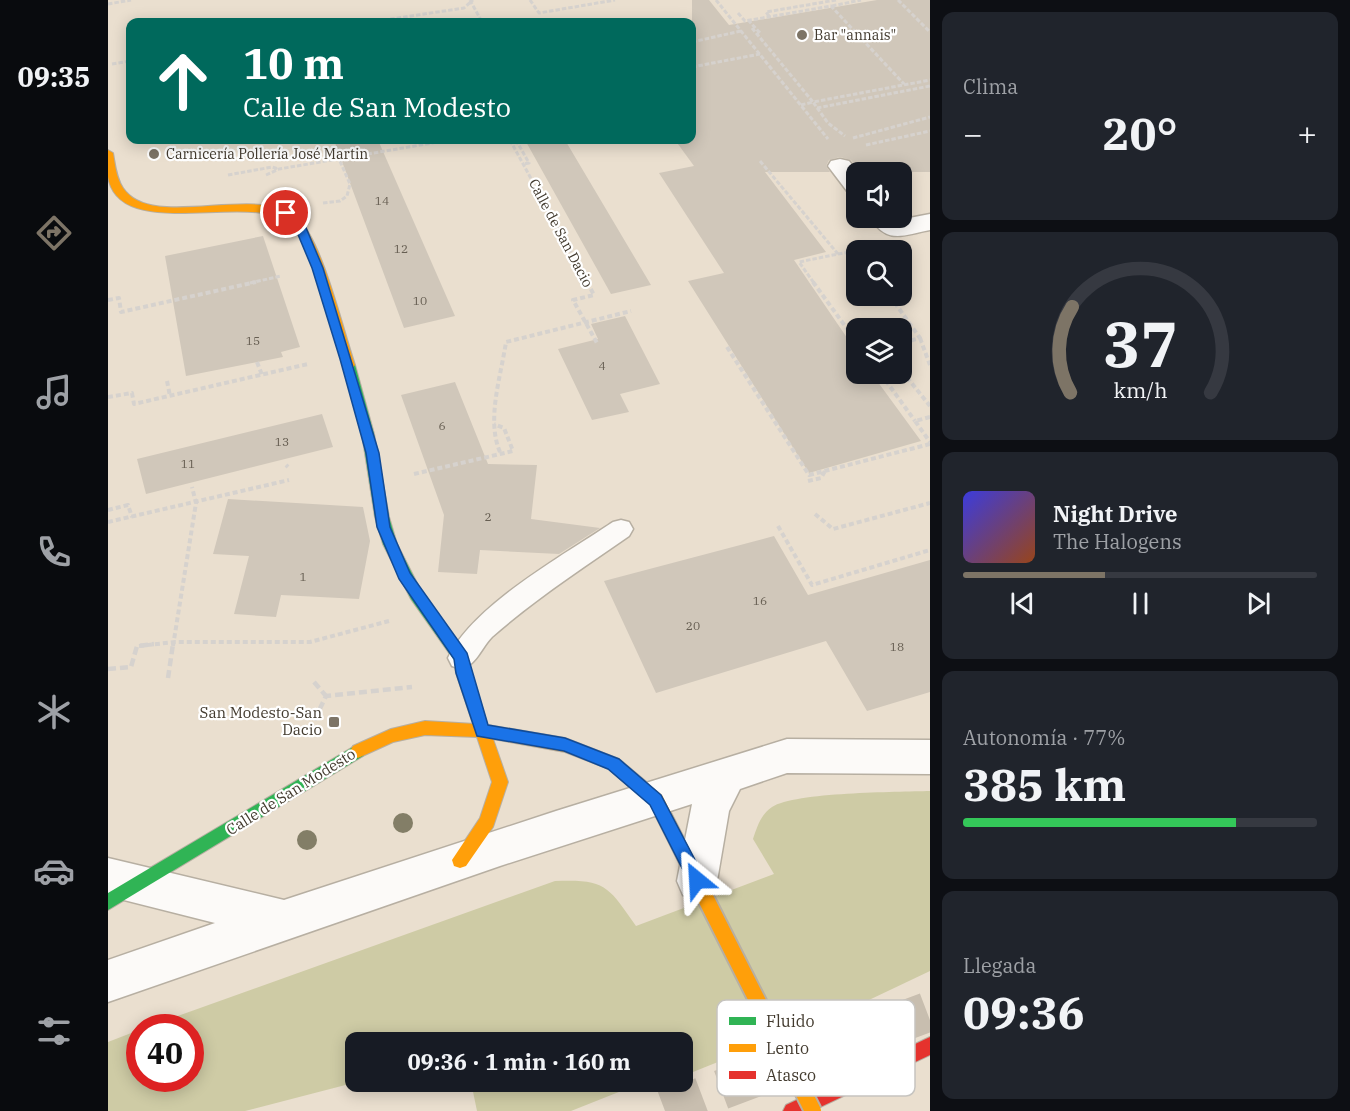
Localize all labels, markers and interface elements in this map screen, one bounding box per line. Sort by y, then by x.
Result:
place label: Bar "annais" [814,26,896,44]
marker: Bar "annais" [795,28,809,42]
text: 10 m [243,36,344,91]
icon: ahead [144,42,222,120]
text: 09:35 [18,59,90,94]
text: Clima [963,73,1018,100]
text: Calle de San Modesto [243,89,511,124]
text: 20° [1102,104,1178,162]
text: − [963,112,983,155]
text: + [1297,112,1317,155]
place label: Carnicería Pollería José Martin [166,145,368,163]
marker: Carnicería Pollería José Martin [147,147,161,161]
map controls [846,162,912,384]
button: sound [846,162,912,228]
street label: Calle de San Dacio [525,176,597,290]
pin [260,187,311,238]
house number: 14 [375,193,389,208]
icon: arrive [269,196,302,229]
icon: directions [33,212,75,254]
button: search [846,240,912,306]
house number: 12 [394,241,408,256]
house number: 10 [413,293,427,308]
text: 37 [1103,303,1177,384]
button: layers [846,318,912,384]
house number: 15 [246,333,260,348]
house number: 4 [598,358,606,373]
icon: music [33,371,75,413]
text: km/h [1113,376,1167,404]
house number: 6 [438,418,446,433]
house number: 13 [275,434,289,449]
house number: 11 [181,456,195,471]
text: Night Drive [1053,499,1178,528]
house number: 2 [484,509,492,524]
text: The Halogens [1053,528,1182,555]
icon: phone [33,531,75,573]
house number: 1 [299,569,307,584]
icon: previous [1006,587,1039,620]
icon: pause [1124,587,1157,620]
icon: next [1242,587,1275,620]
house number: 16 [753,593,767,608]
house number: 20 [686,618,700,633]
house number: 18 [890,639,904,654]
icon: climate [33,691,75,733]
place label: San Modesto-San Dacio [200,703,322,739]
marker: San Modesto-San Dacio [327,715,341,729]
text: Autonomía · 77% [963,724,1125,751]
street label: Calle de San Modesto [223,744,359,839]
text: 385 km [963,755,1126,813]
position arrow [665,848,729,912]
icon: car [33,850,75,892]
text: Llegada [963,952,1036,979]
text: 09:36 [963,983,1085,1041]
legend [717,1000,915,1096]
icon: filters [33,1010,75,1052]
text: Fluido [766,1011,815,1031]
speed limit sign: 40 [126,1014,204,1092]
text: Lento [766,1038,809,1058]
text: 09:36 · 1 min · 160 m [407,1047,631,1076]
text: Atasco [766,1065,816,1085]

